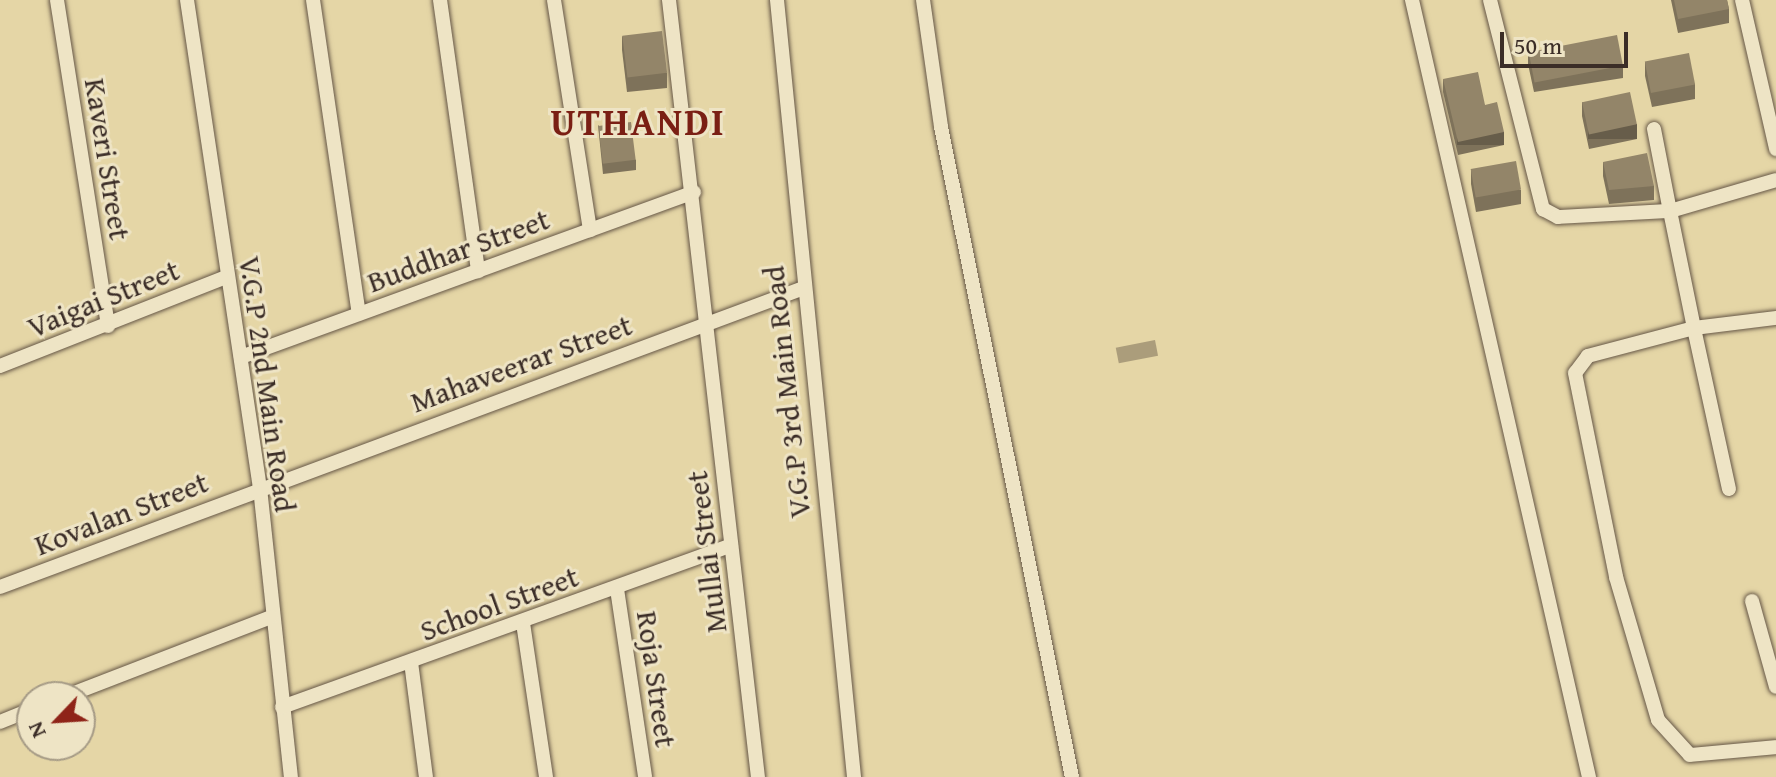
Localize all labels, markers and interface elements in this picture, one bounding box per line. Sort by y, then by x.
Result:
scale bar [1504,16,1632,66]
text: 50 m [1514,28,1562,63]
street label: Kaveri Street [77,76,139,242]
district label: UTHANDI [550,99,726,145]
street label: Buddhar Street [362,200,554,300]
street label: Vaigai Street [22,251,184,345]
street label: V.G.P 2nd Main Road [232,254,304,514]
street label: V.G.P 3rd Main Road [755,264,817,520]
street label: Mahaveerar Street [405,306,637,420]
street label: Kovalan Street [29,463,213,563]
street label: Mullai Street [678,469,734,635]
street label: School Street [415,558,583,648]
street label: Roja Street [630,609,684,749]
north arrow [16,681,96,761]
text: N [18,717,54,744]

